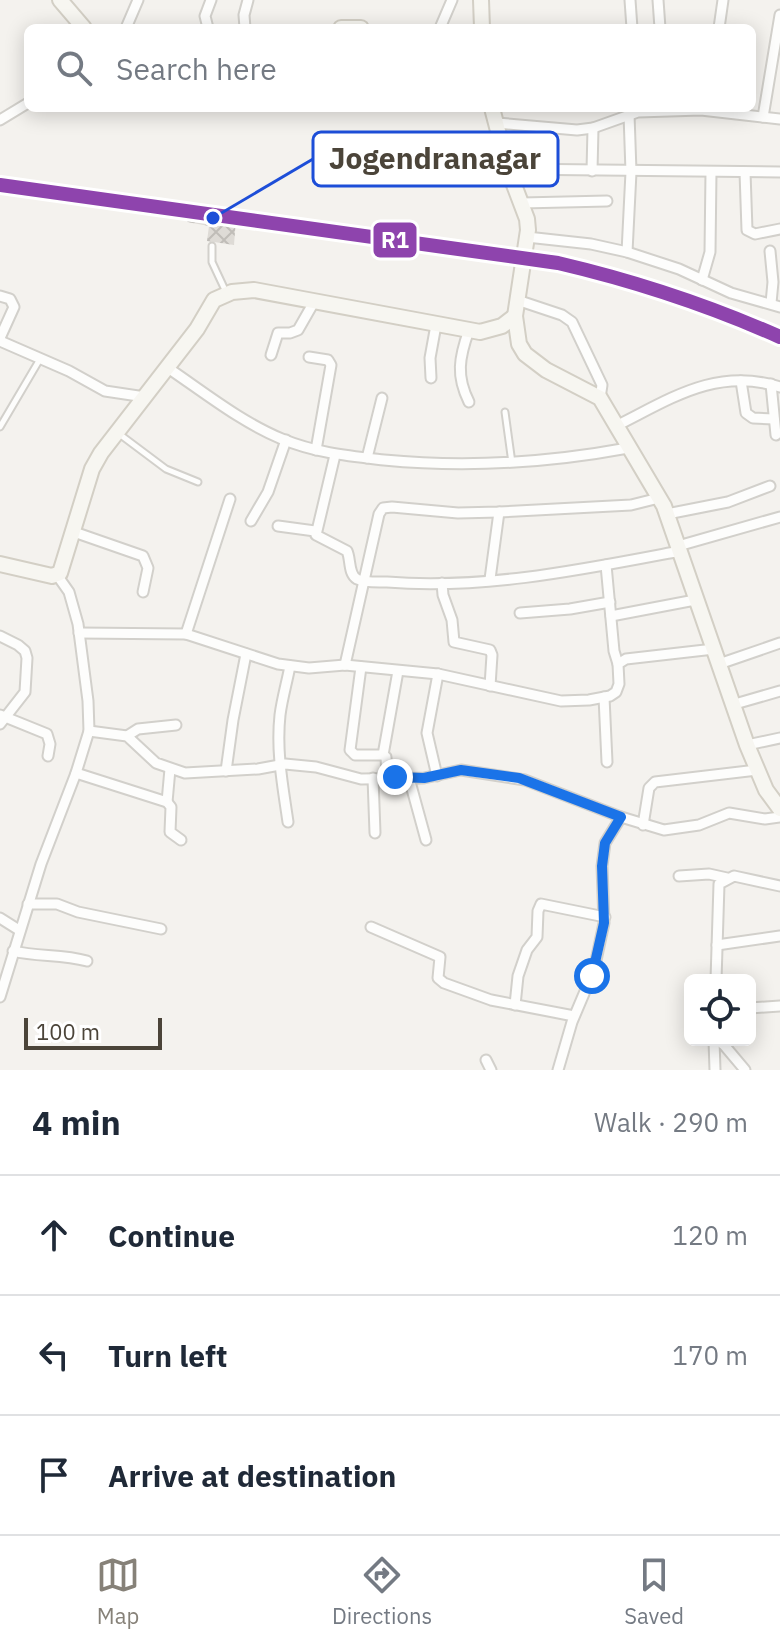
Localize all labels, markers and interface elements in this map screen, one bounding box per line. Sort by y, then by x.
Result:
search box [24,24,756,112]
icon: search [52,46,96,90]
text: Search here [116,49,277,88]
callout: Jogendranagar [313,132,558,186]
text: Jogendranagar [329,138,541,177]
line badge: R1 [372,221,418,259]
text: R1 [381,225,409,254]
route end [377,759,413,795]
route start [574,958,610,994]
map controls [684,974,756,1046]
button: locate [684,974,756,1046]
scale bar [24,1014,162,1050]
text: 100 m [36,1017,100,1046]
text: 4 min [32,1100,121,1144]
text: Walk · 290 m [594,1105,748,1139]
icon: ahead [32,1213,76,1257]
text: Continue [108,1216,235,1255]
text: 120 m [672,1218,748,1252]
icon: left [32,1333,76,1377]
text: Turn left [108,1336,227,1375]
text: 170 m [672,1338,748,1372]
icon: arrive [32,1453,76,1497]
text: Arrive at destination [108,1456,396,1495]
tab: Map [96,1553,140,1630]
tab: Directions [332,1553,432,1630]
tab: Saved [624,1553,684,1630]

